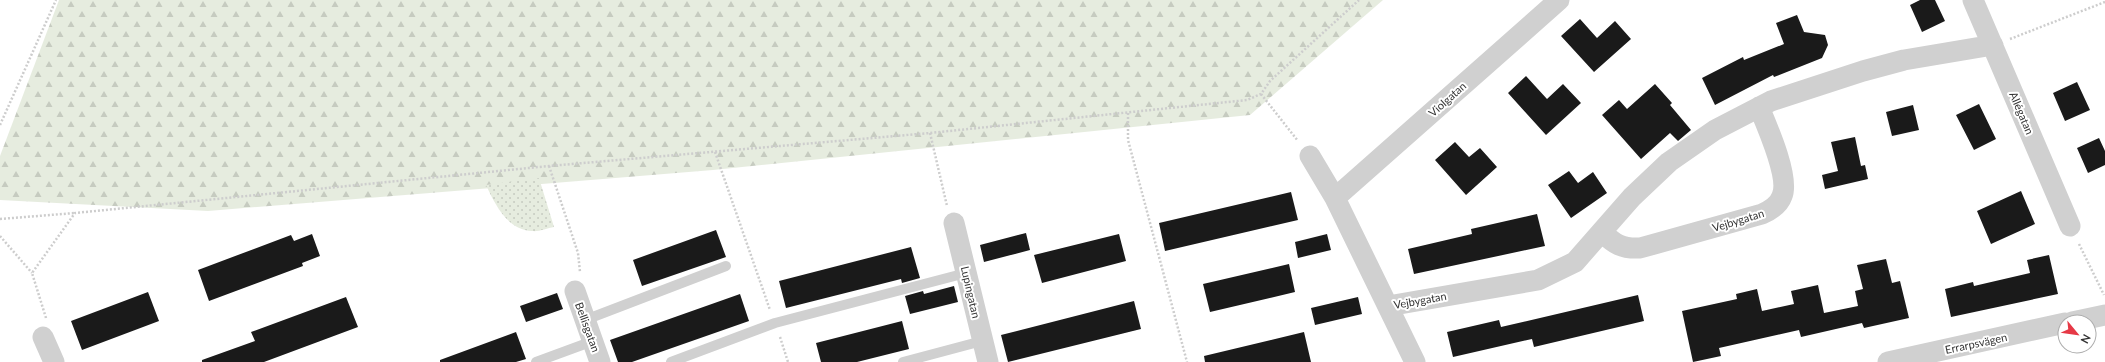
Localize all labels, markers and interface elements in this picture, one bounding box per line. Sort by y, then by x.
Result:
street label: Violgatan [1426,79,1468,119]
street label: Allégatan [2007,90,2037,136]
street label: Vejbygatan [1711,206,1765,234]
street label: Lupingatan [959,265,983,319]
street label: Vejbygatan [1393,289,1447,311]
street label: Bellisgatan [573,300,603,354]
north arrow [2057,314,2097,354]
street label: Errarpsvägen [1944,330,2008,356]
text: N [2078,332,2094,346]

